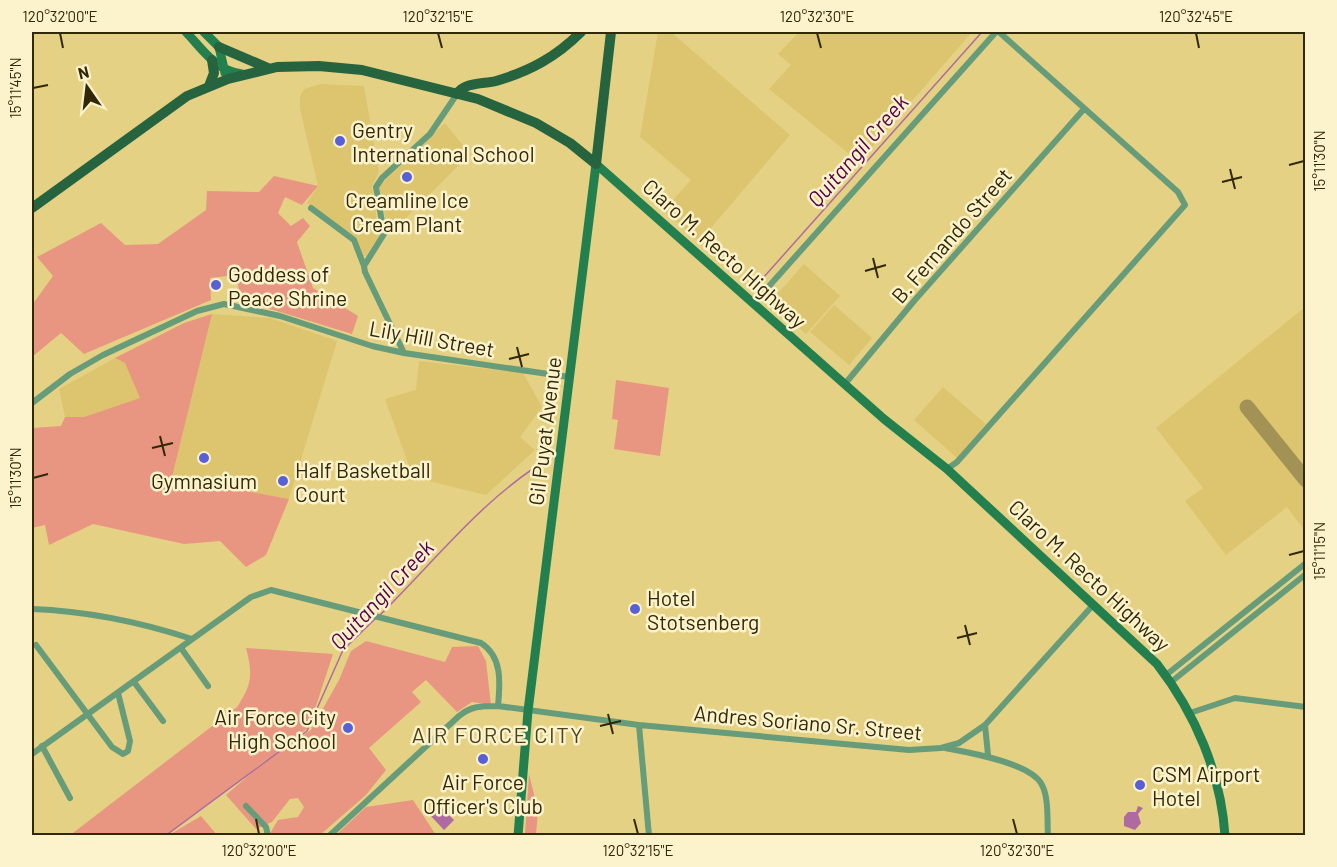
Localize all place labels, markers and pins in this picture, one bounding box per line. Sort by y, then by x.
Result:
place label: Gentry International School [352,117,535,166]
marker: Gentry International School [333,134,347,148]
marker: Creamline Ice Cream Plant [400,170,414,184]
place label: Creamline Ice Cream Plant [345,187,469,236]
place label: Goddess of Peace Shrine [228,261,347,310]
marker: Goddess of Peace Shrine [209,278,223,292]
marker: Gymnasium [197,451,211,465]
place label: Half Basketball Court [295,457,431,506]
place label: Gymnasium [151,468,257,493]
marker: Half Basketball Court [276,474,290,488]
place label: Hotel Stotsenberg [647,585,759,634]
marker: Hotel Stotsenberg [628,602,642,616]
place label: Air Force City High School [214,704,336,753]
marker: Air Force City High School [341,721,355,735]
marker: Air Force Officer's Club [476,752,490,766]
place label: CSM Airport Hotel [1152,761,1260,810]
place label: Air Force Officer's Club [423,769,543,818]
marker: CSM Airport Hotel [1133,778,1147,792]

